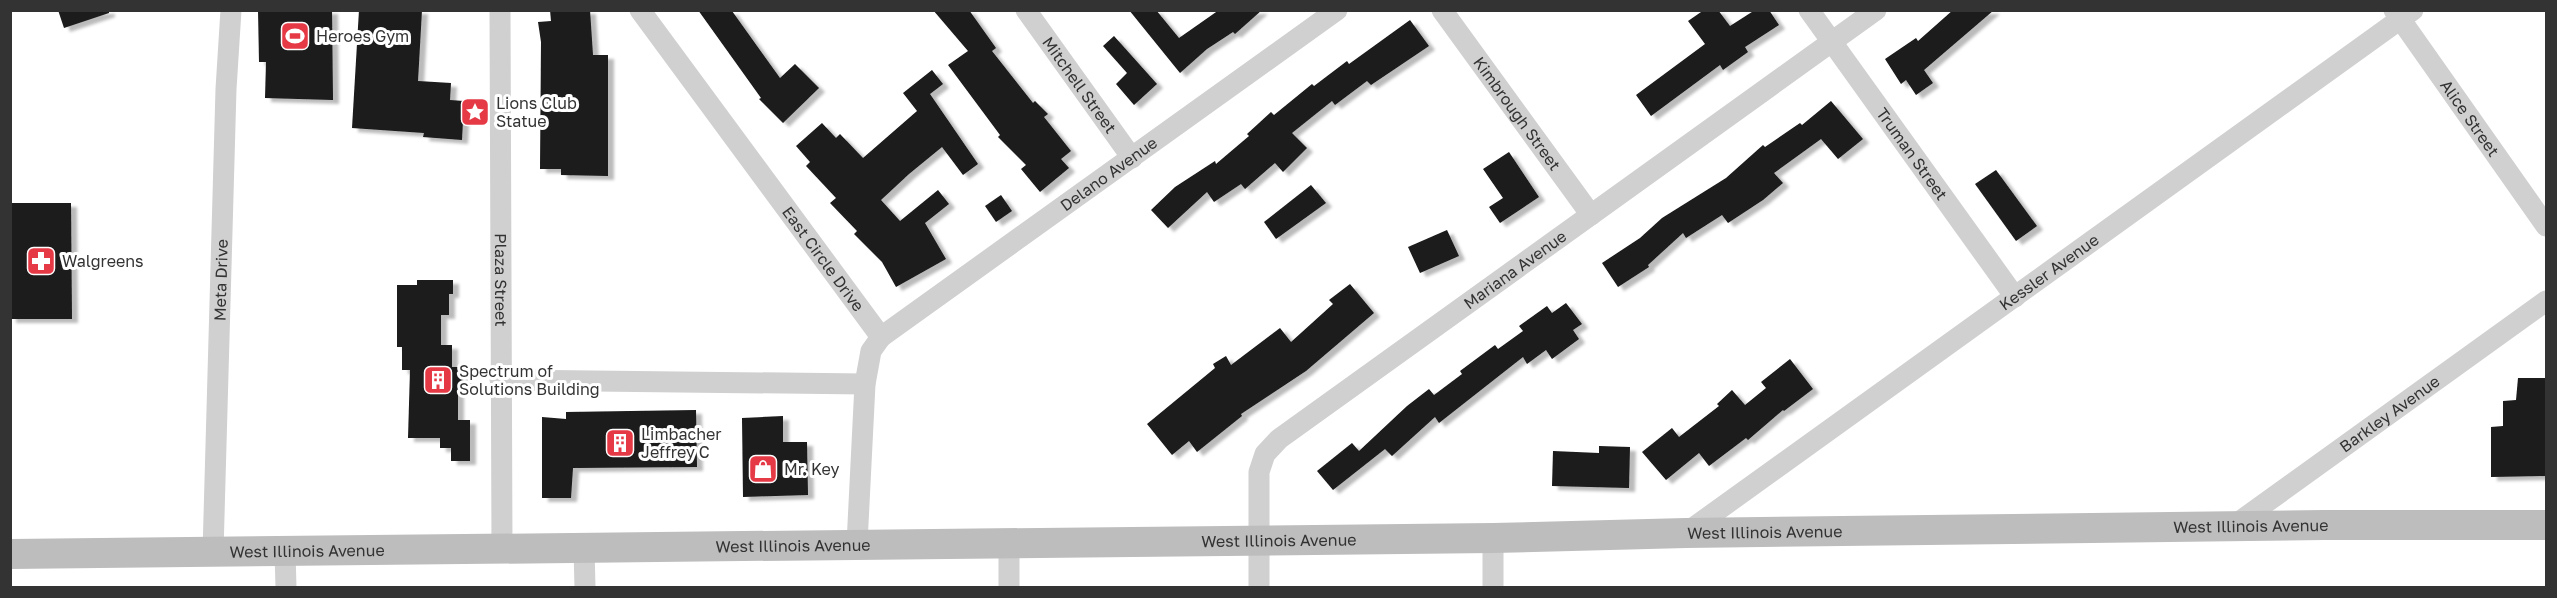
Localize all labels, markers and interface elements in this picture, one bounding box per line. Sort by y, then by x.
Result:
sports icon: Heroes Gym [279,20,311,52]
place label: Heroes Gym [316,26,409,46]
street label: Mitchell Street [1038,33,1121,137]
street label: Kimbrough Street [1469,53,1565,174]
street label: Alice Street [2436,76,2504,160]
place label: Lions Club Statue [496,93,577,131]
place icon: Lions Club Statue [459,96,491,128]
street label: Truman Street [1872,104,1952,204]
street label: Delano Avenue [1056,132,1161,215]
street label: East Circle Drive [778,202,869,315]
street label: Mariana Avenue [1460,226,1570,313]
street label: Kessler Avenue [1995,229,2103,315]
street label: Plaza Street [491,233,511,327]
street label: Meta Drive [209,239,232,321]
pharmacy icon: Walgreens [25,245,57,277]
place label: Walgreens [62,251,144,271]
place label: Spectrum of Solutions Building [459,361,600,399]
building icon: Spectrum of Solutions Building [422,364,454,396]
street label: Barkley Avenue [2336,371,2443,456]
place label: Limbacher Jeffrey C [641,424,722,462]
building icon: Limbacher Jeffrey C [604,427,636,459]
shop icon: Mr. Key [747,453,779,485]
place label: Mr. Key [784,459,840,479]
street label: West Illinois Avenue [2173,515,2329,537]
street label: West Illinois Avenue [1687,521,1843,543]
street label: West Illinois Avenue [1201,529,1357,551]
street label: West Illinois Avenue [715,535,871,556]
street label: West Illinois Avenue [229,540,385,562]

